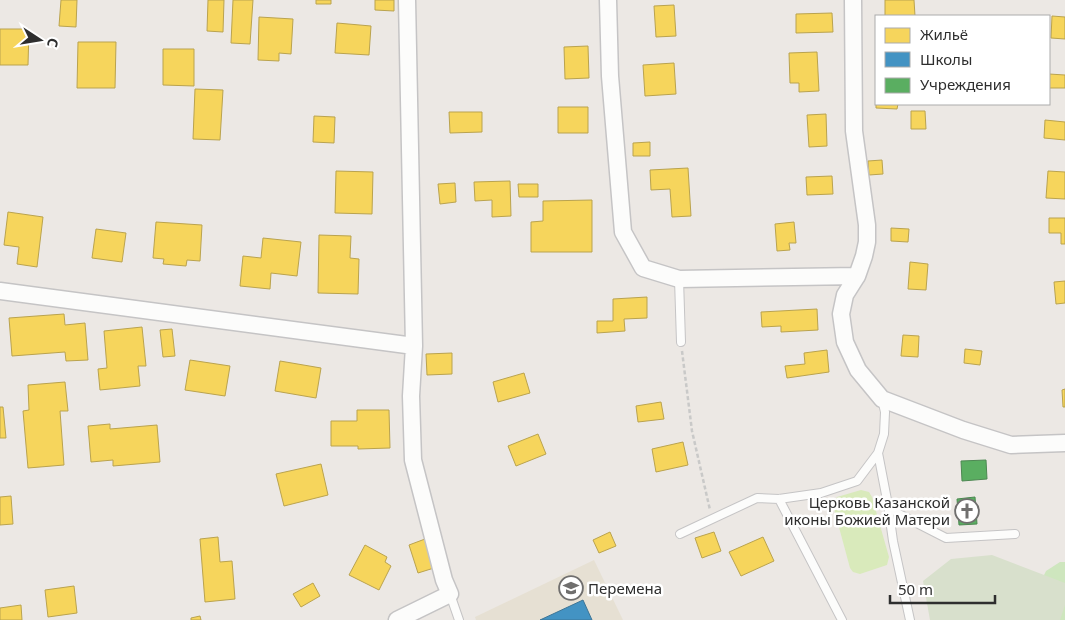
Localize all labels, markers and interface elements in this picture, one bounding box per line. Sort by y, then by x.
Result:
north arrow [15,15,65,65]
legend [875,15,1050,105]
text: Жильё [920,24,968,44]
text: С [43,36,63,49]
text: Школы [920,49,972,69]
text: Учреждения [920,74,1011,94]
place label: Церковь Казанской иконы Божией Матери [784,492,950,529]
church icon: Церковь Казанской иконы Божией Матери [954,498,980,524]
scale bar [890,572,995,604]
school or university icon: Перемена [558,575,584,601]
place label: Перемена [588,578,662,598]
text: 50 m [898,579,933,599]

